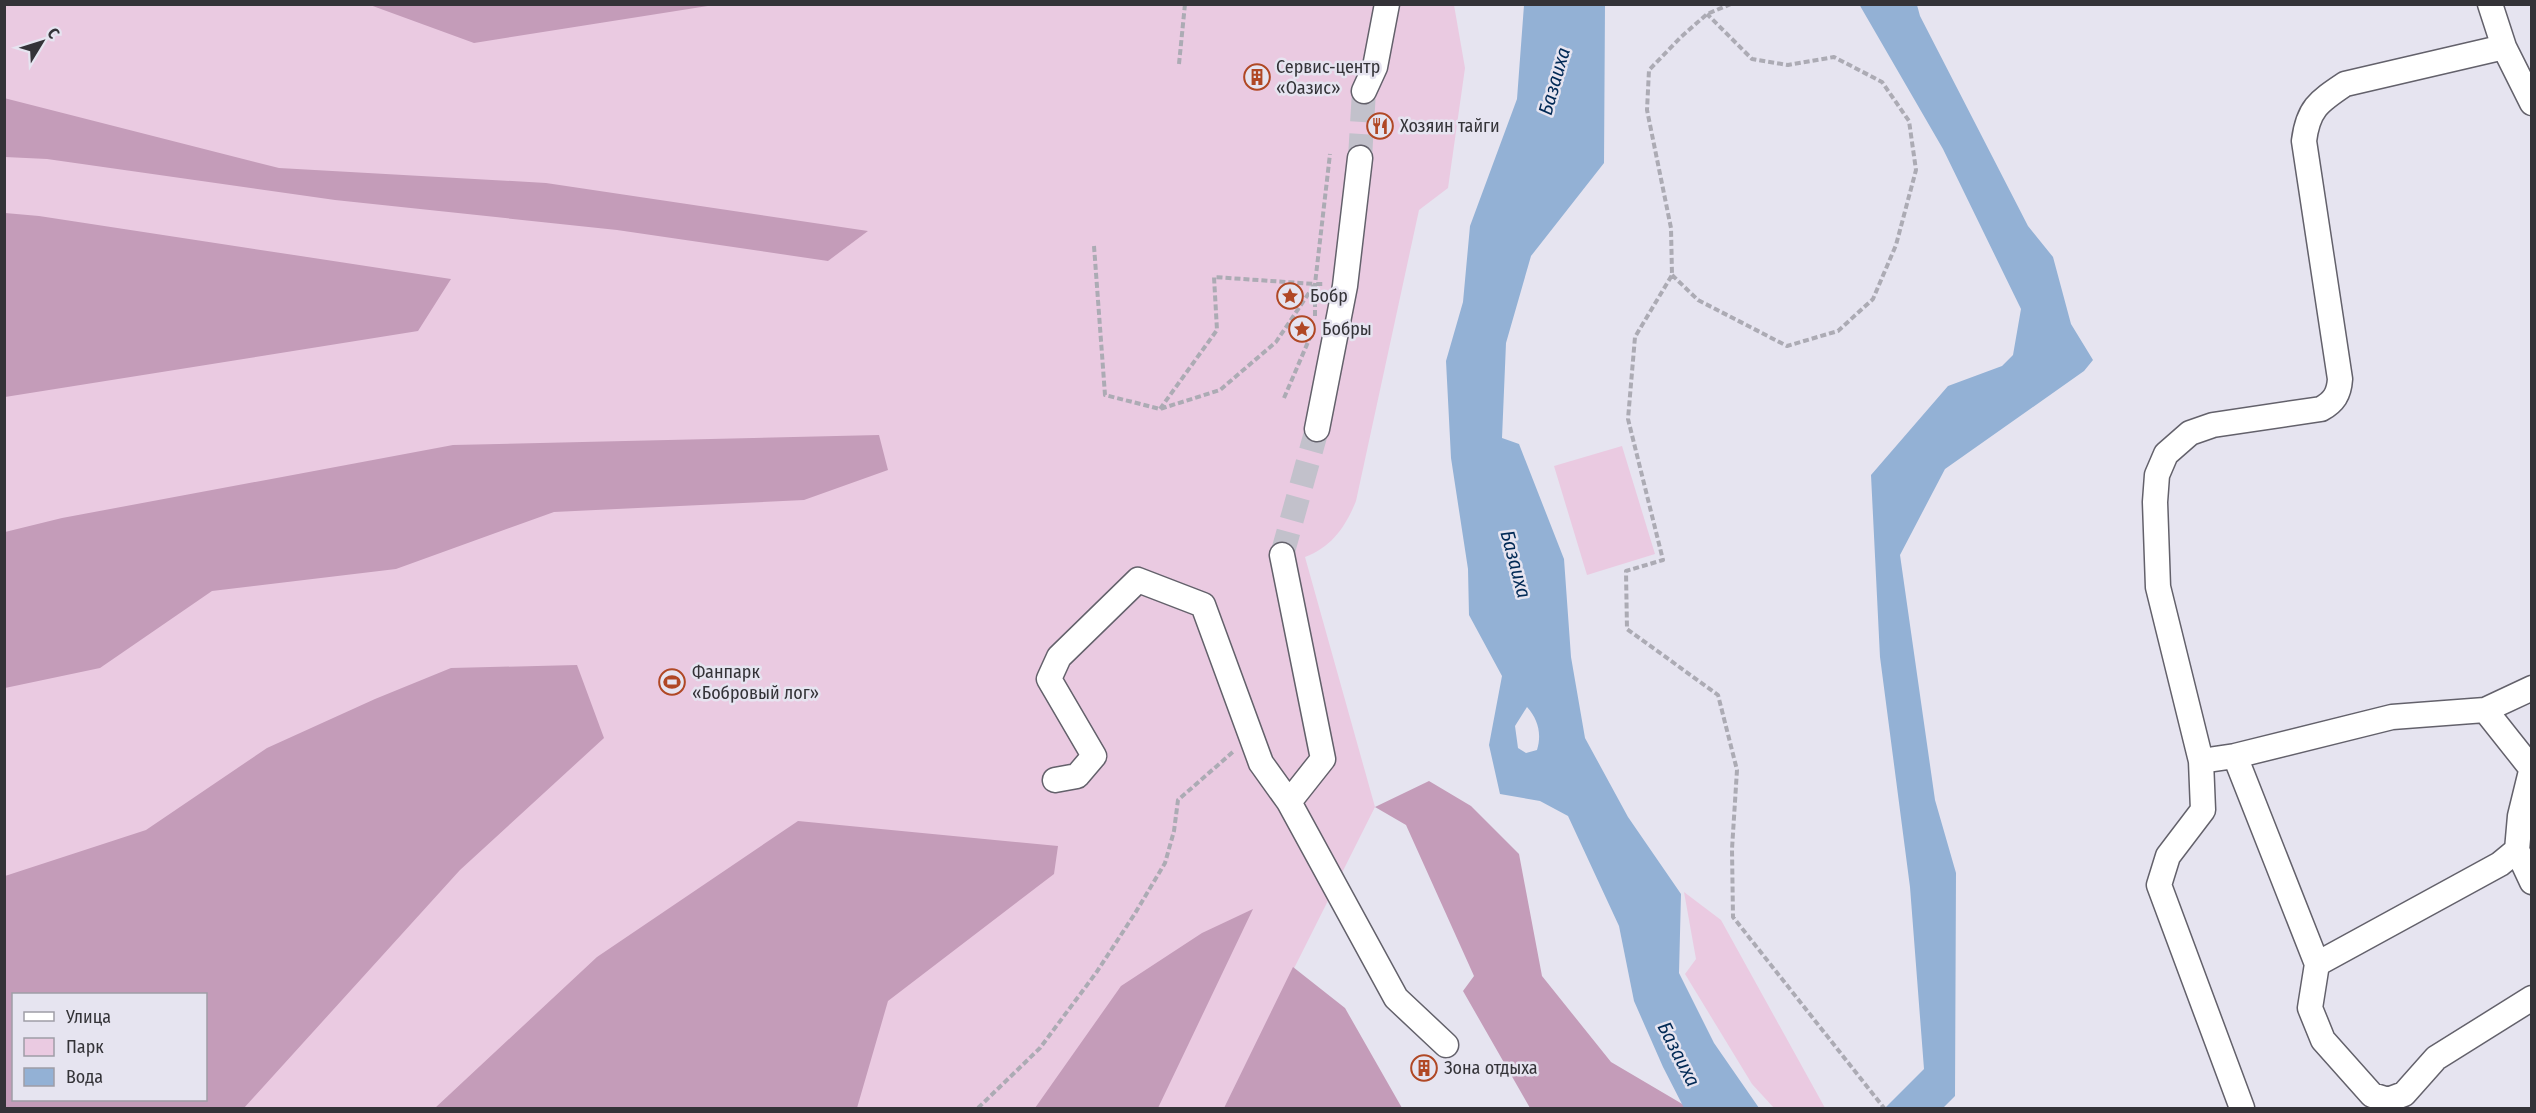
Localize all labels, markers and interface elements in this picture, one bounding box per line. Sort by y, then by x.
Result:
north arrow [12,12,72,72]
text: С [43,24,64,43]
water label: Базаиха [1533,44,1575,118]
place label: Сервис-центр «Оазис» [1276,56,1380,99]
building icon: Сервис-центр «Оазис» [1242,62,1272,92]
restaurant icon: Хозяин тайги [1365,111,1395,141]
place label: Хозяин тайги [1400,115,1500,137]
place icon: Бобр [1275,281,1305,311]
place label: Бобр [1310,285,1348,307]
place icon: Бобры [1287,314,1317,344]
place label: Бобры [1322,318,1372,340]
water label: Базаиха [1495,527,1537,601]
place label: Фанпарк «Бобровый лог» [692,661,819,704]
sports icon: Фанпарк «Бобровый лог» [657,667,687,697]
legend [12,993,207,1101]
text: Улица [65,1006,111,1028]
water label: Базаиха [1653,1018,1705,1090]
text: Парк [66,1036,104,1058]
building icon: Зона отдыха [1409,1053,1439,1083]
place label: Зона отдыха [1444,1057,1538,1079]
text: Вода [66,1066,103,1088]

